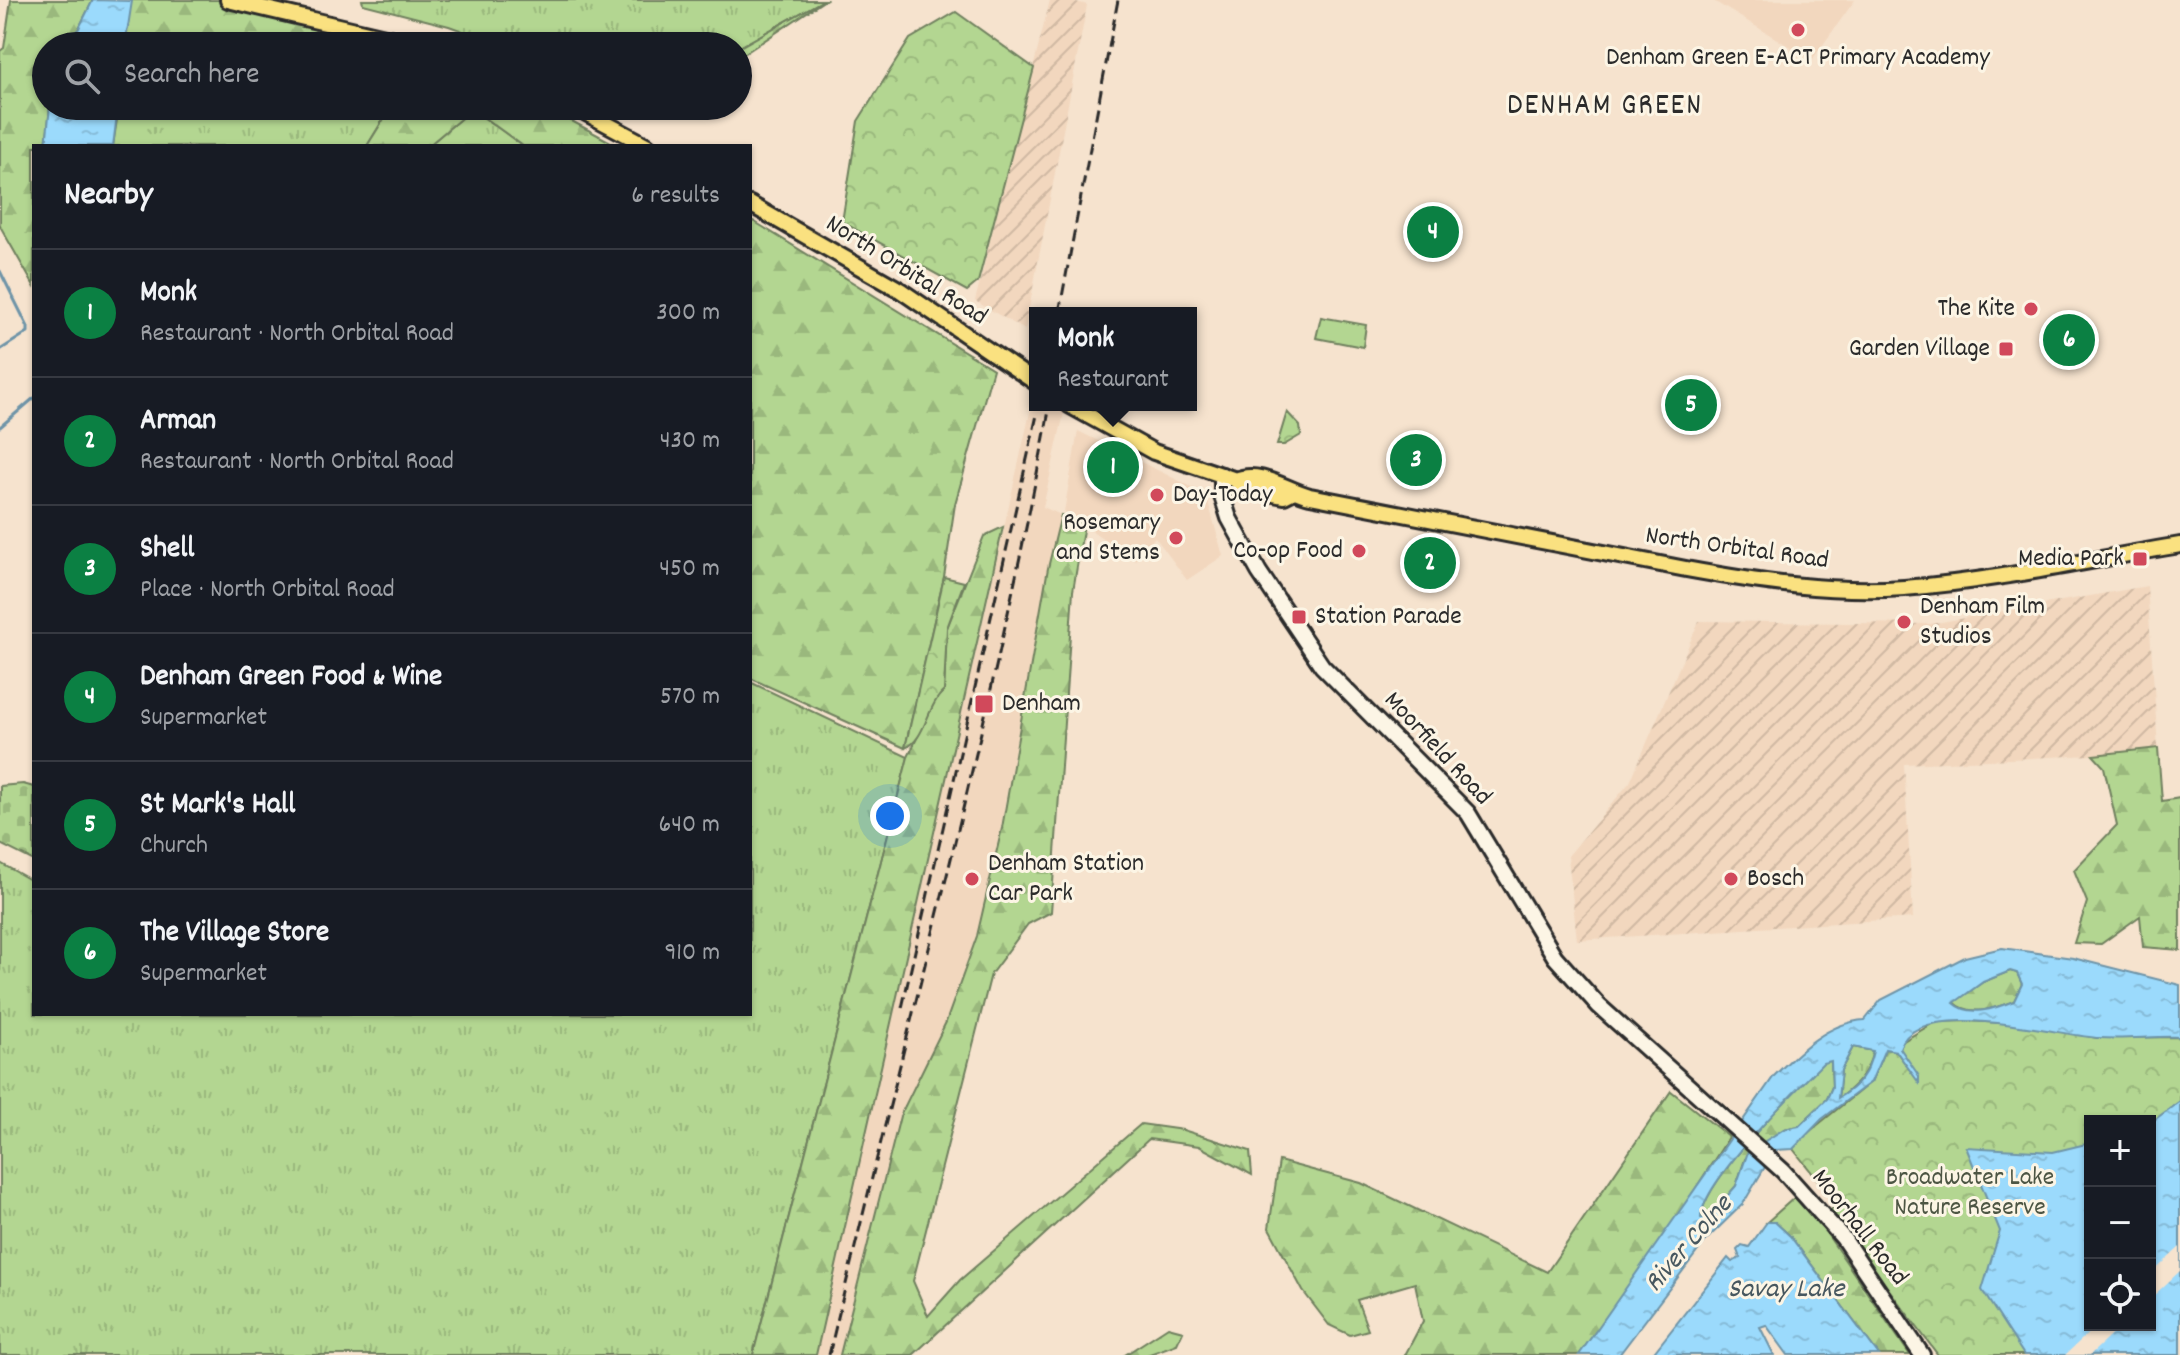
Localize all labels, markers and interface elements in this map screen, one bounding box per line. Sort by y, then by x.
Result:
marker: Denham Green E-ACT Primary Academy [1789,21,1807,39]
search box [32,32,752,120]
place label: Denham Green E-ACT Primary Academy [1606,40,1990,77]
icon: search [60,54,104,98]
text: Search here [124,55,260,98]
district label: DENHAM GREEN [1507,86,1703,129]
text: Nearby [64,172,153,221]
text: 6 results [631,178,720,215]
pin: 4 [1407,202,1459,262]
street label: North Orbital Road [818,206,994,336]
text: Monk [140,273,197,316]
place label: The Kite [1937,291,2015,328]
text: 1 [87,295,93,332]
text: 300 m [656,295,720,332]
marker: The Kite [2022,300,2040,318]
popup [1029,307,1197,411]
pin: 6 [2043,310,2095,370]
text: Restaurant · North Orbital Road [140,316,454,353]
text: Monk [1057,319,1114,362]
place label: Garden Village [1849,331,1990,368]
marker: Garden Village [1997,340,2015,358]
text: Restaurant [1057,362,1169,399]
pin: 5 [1665,375,1717,435]
text: Arman [140,401,216,444]
text: 2 [84,423,96,460]
text: 430 m [660,423,720,460]
pin: 3 [1390,430,1442,490]
pin: 1 [1087,437,1139,497]
text: Restaurant · North Orbital Road [140,444,454,481]
place label: Day-Today [1173,477,1273,514]
marker: Day-Today [1148,486,1166,504]
place label: Rosemary and Stems [1056,505,1160,572]
street label: North Orbital Road [1643,518,1831,580]
text: Shell [140,529,194,572]
marker: Rosemary and Stems [1167,529,1185,547]
place label: Co-op Food [1233,533,1343,570]
pin: 2 [1404,533,1456,593]
place label: Media Park [2018,541,2124,578]
marker: Co-op Food [1350,542,1368,560]
marker: Media Park [2131,550,2149,568]
text: 3 [84,551,96,588]
text: 450 m [659,551,720,588]
text: Place · North Orbital Road [140,572,395,609]
place label: Denham Film Studios [1920,589,2045,656]
place label: Station Parade [1315,599,1462,636]
marker: Station Parade [1290,608,1308,626]
marker: Denham Film Studios [1895,613,1913,631]
text: Denham Green Food & Wine [140,657,442,700]
text: 4 [85,679,95,716]
text: 570 m [660,679,720,716]
street label: Moorfield Road [1374,684,1500,814]
place label: Denham [1002,686,1081,723]
marker: Denham [973,693,995,715]
text: Supermarket [140,700,267,737]
text: St Mark's Hall [140,785,295,828]
your location [870,796,910,836]
text: 5 [84,807,96,844]
text: 640 m [658,807,720,844]
text: Church [140,828,208,865]
place label: Denham Station Car Park [988,846,1144,913]
place label: Bosch [1747,861,1804,898]
marker: Denham Station Car Park [963,870,981,888]
marker: Bosch [1722,870,1740,888]
text: The Village Store [140,913,329,956]
text: 6 [84,935,96,972]
text: 910 m [664,935,720,972]
text: Supermarket [140,956,267,993]
map controls [2084,1115,2156,1331]
button: + [2084,1115,2156,1187]
park label: Broadwater Lake Nature Reserve [1886,1160,2054,1227]
street label: Moorhall Road [1802,1162,1916,1294]
water label: River Colne [1636,1186,1745,1303]
button: − [2084,1187,2156,1259]
button: locate [2084,1259,2156,1331]
water label: Savay Lake [1728,1271,1846,1311]

